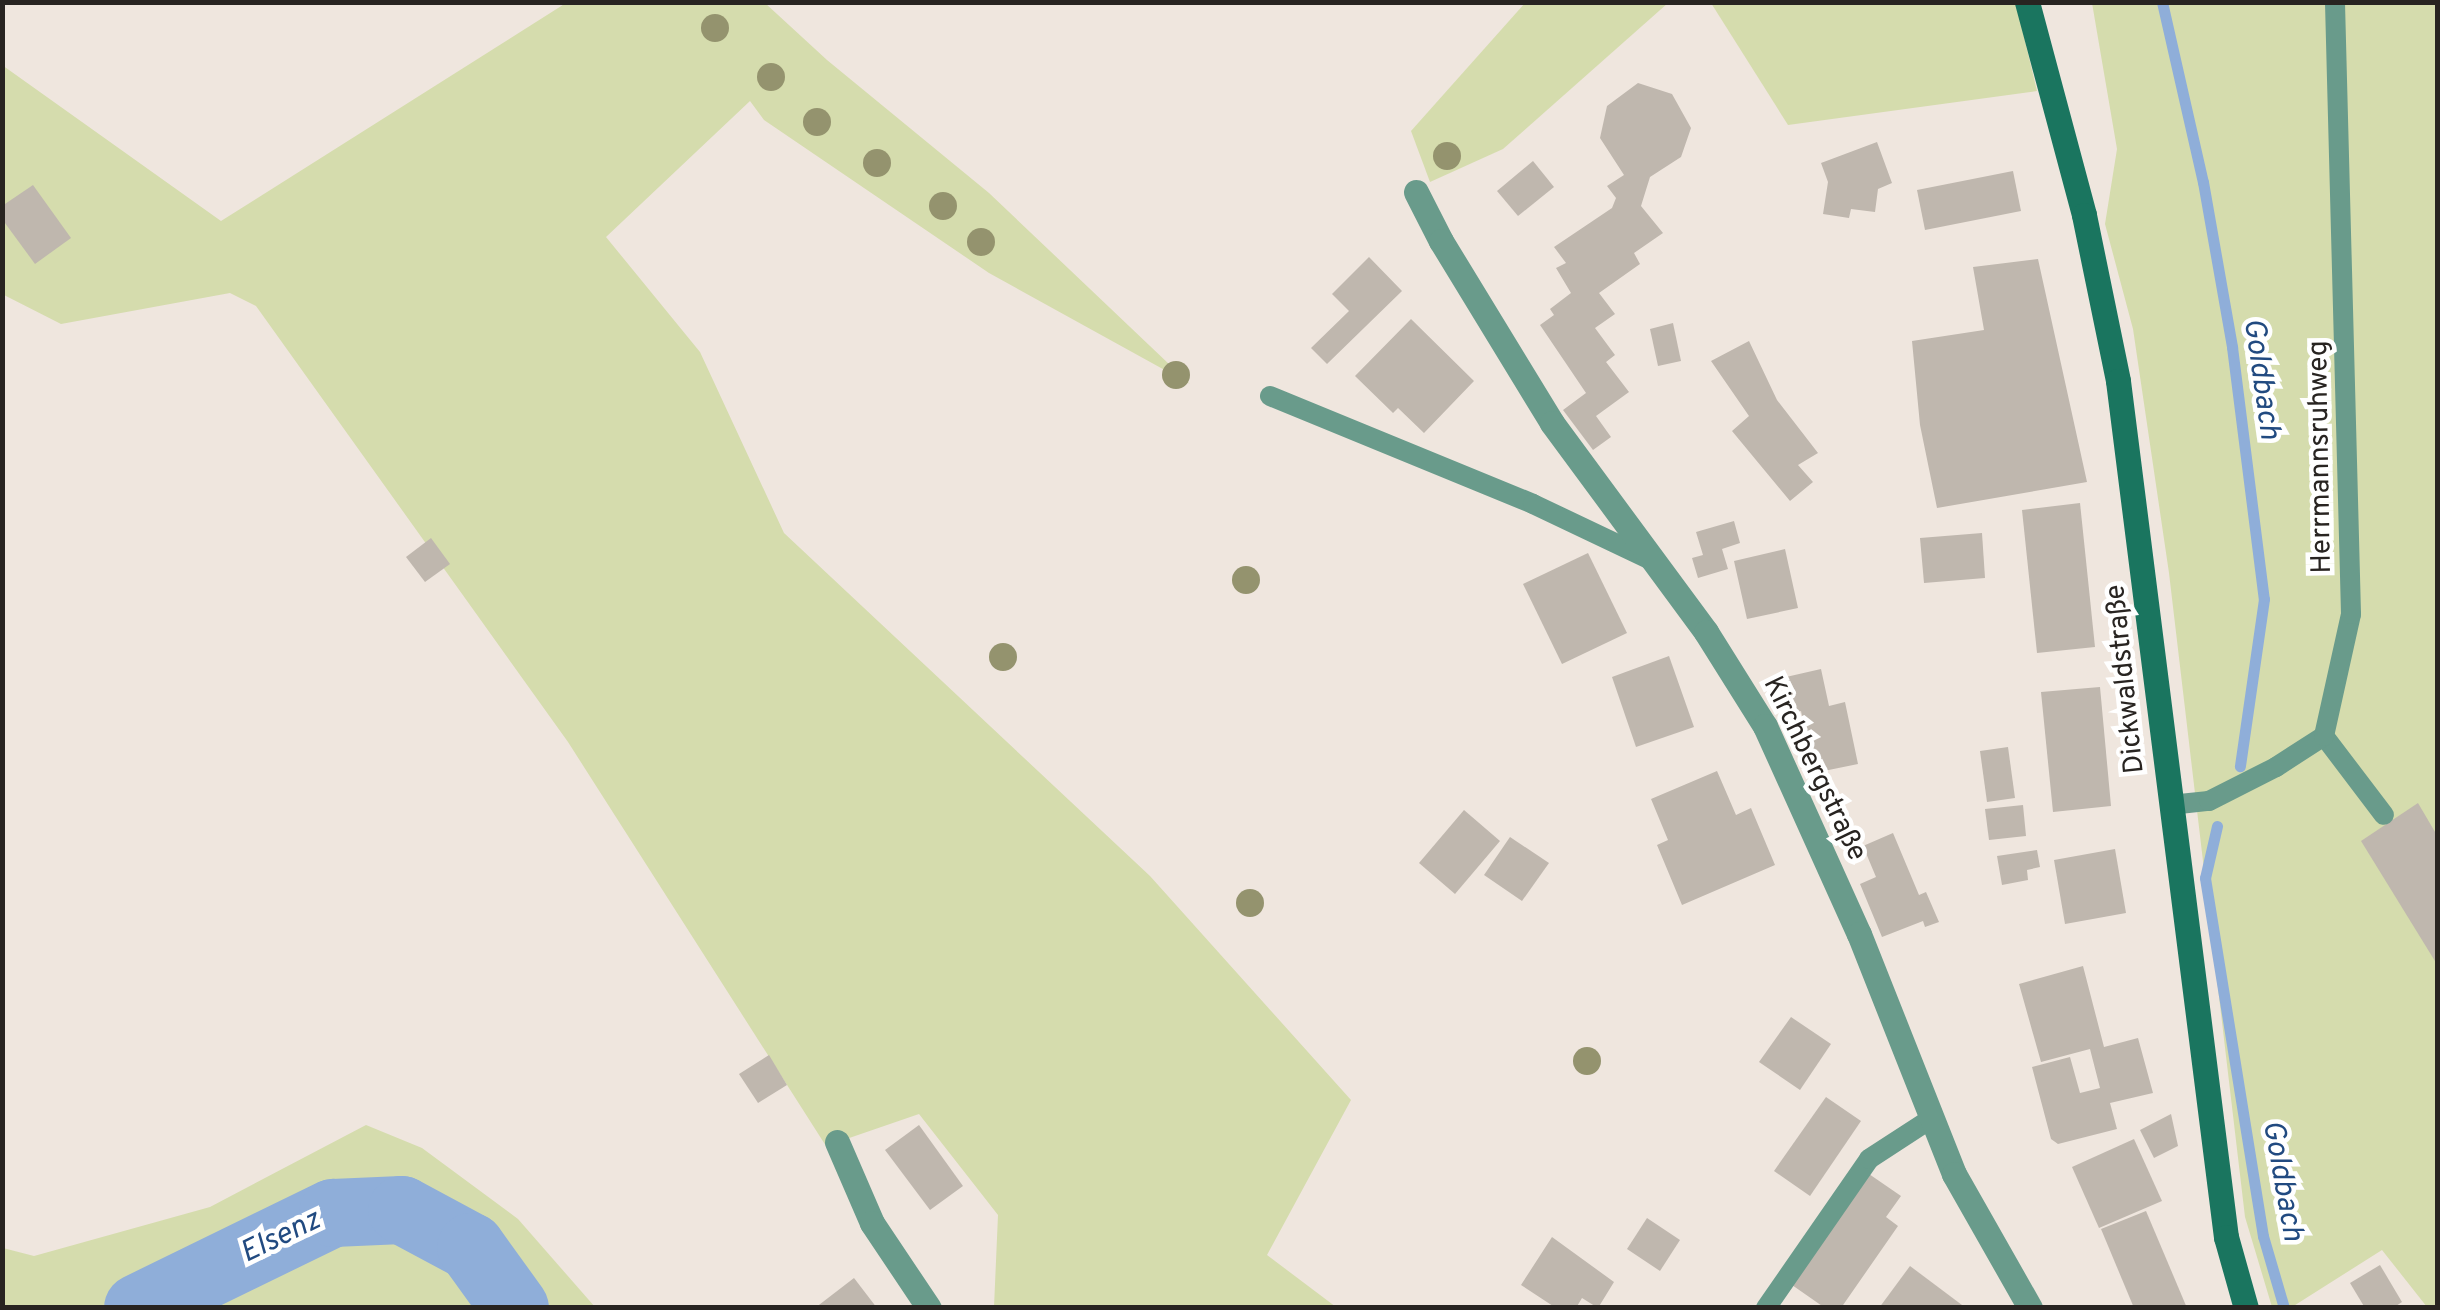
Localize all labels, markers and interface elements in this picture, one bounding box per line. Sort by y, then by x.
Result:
water label: Goldbach [2234,316,2286,442]
street label: Herrmannsruhweg [2302,340,2340,574]
street label: Dickwaldstraße [2099,583,2153,775]
street label: Kirchbergstraße [1755,671,1873,867]
water label: Goldbach [2253,1118,2309,1244]
water label: Elsenz [235,1203,327,1273]

